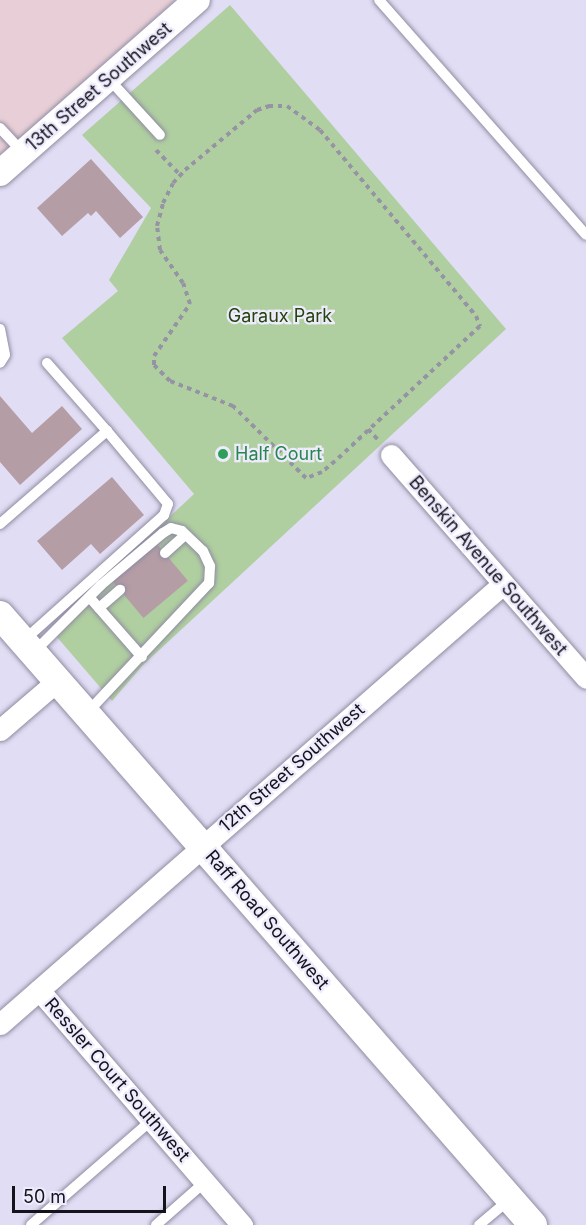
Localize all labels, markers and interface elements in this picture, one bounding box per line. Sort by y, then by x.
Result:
street label: 13th Street Southwest [22,18,176,156]
park label: Garaux Park [228,305,332,327]
place label: Half Court [235,443,322,465]
marker: Half Court [216,447,230,461]
street label: Benskin Avenue Southwest [404,472,572,660]
street label: 12th Street Southwest [215,699,369,837]
street label: Raff Road Southwest [201,846,333,994]
street label: Ressler Court Southwest [40,994,194,1166]
scale bar [15,1174,170,1212]
text: 50 m [23,1186,66,1207]

